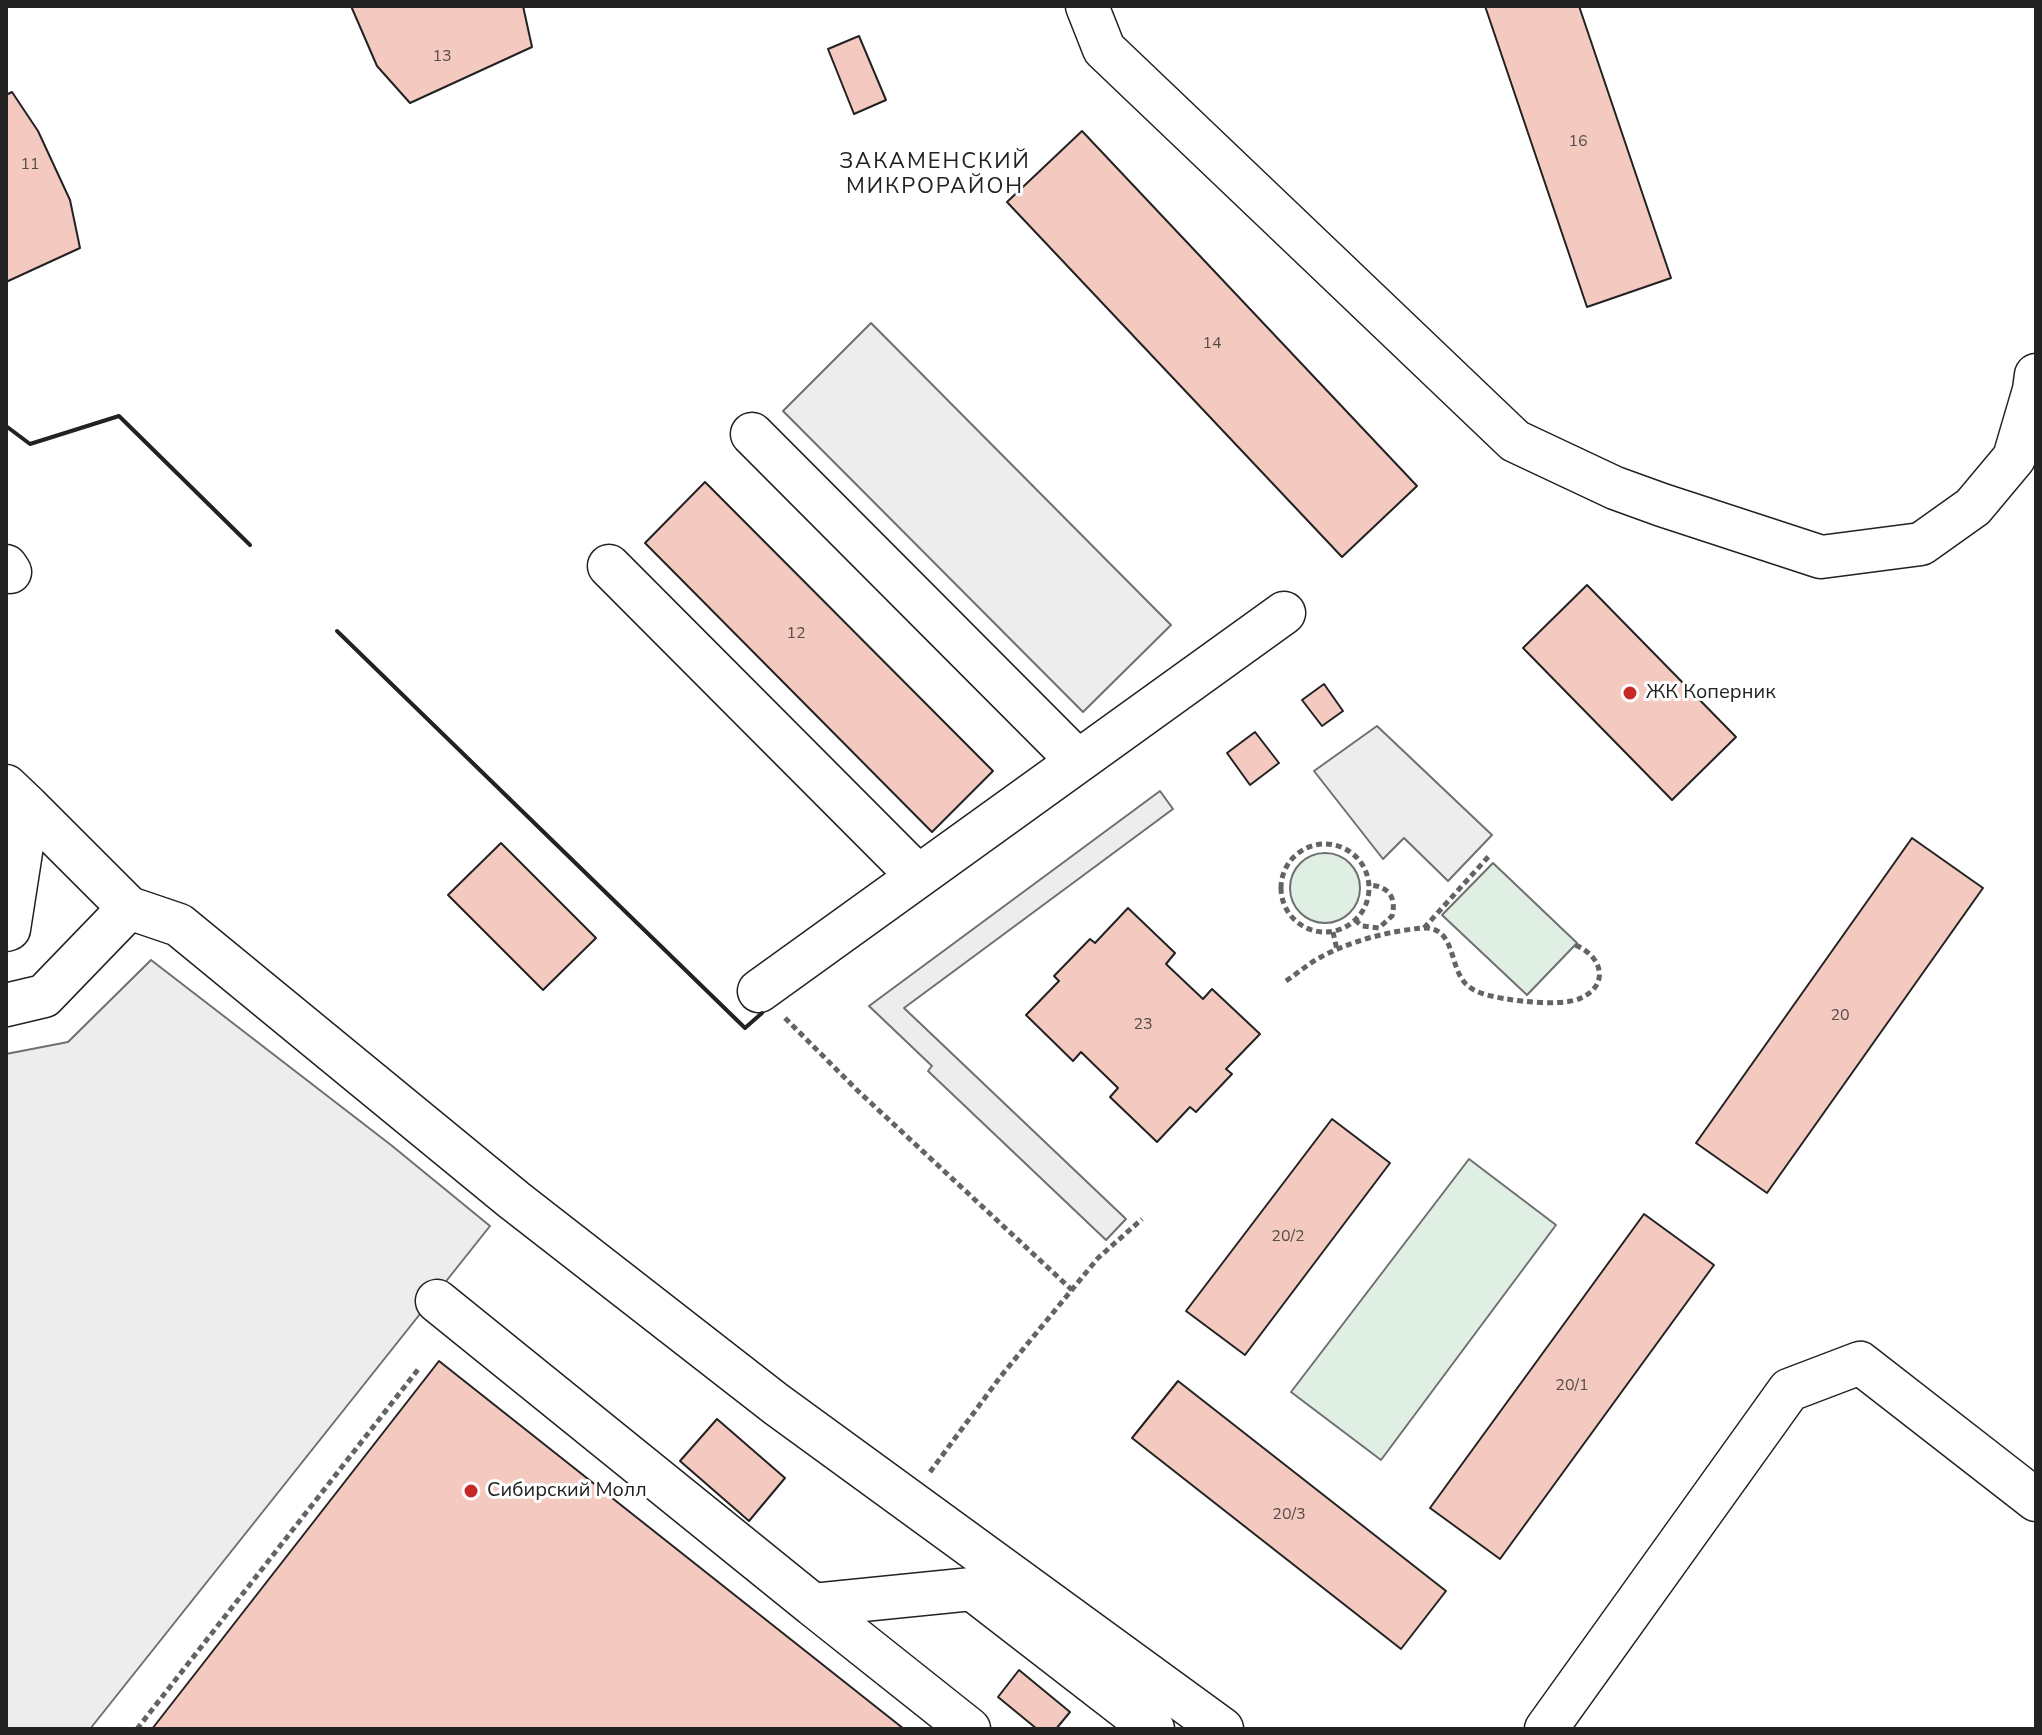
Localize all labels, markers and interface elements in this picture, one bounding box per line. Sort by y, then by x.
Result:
house number: 13 [432,47,452,67]
house number: 16 [1568,132,1588,152]
district label: ЗАКАМЕНСКИЙ МИКРОРАЙОН [839,150,1031,202]
house number: 11 [20,155,40,175]
house number: 14 [1202,334,1222,354]
house number: 12 [786,624,806,644]
place label: ЖК Коперник [1646,681,1776,705]
marker: ЖК Коперник [1621,684,1639,702]
house number: 20 [1830,1006,1850,1026]
house number: 23 [1133,1015,1153,1035]
house number: 20/2 [1271,1227,1305,1247]
house number: 20/1 [1555,1376,1589,1396]
place label: Сибирский Молл [487,1479,647,1503]
marker: Сибирский Молл [462,1482,480,1500]
house number: 20/3 [1272,1505,1306,1525]

